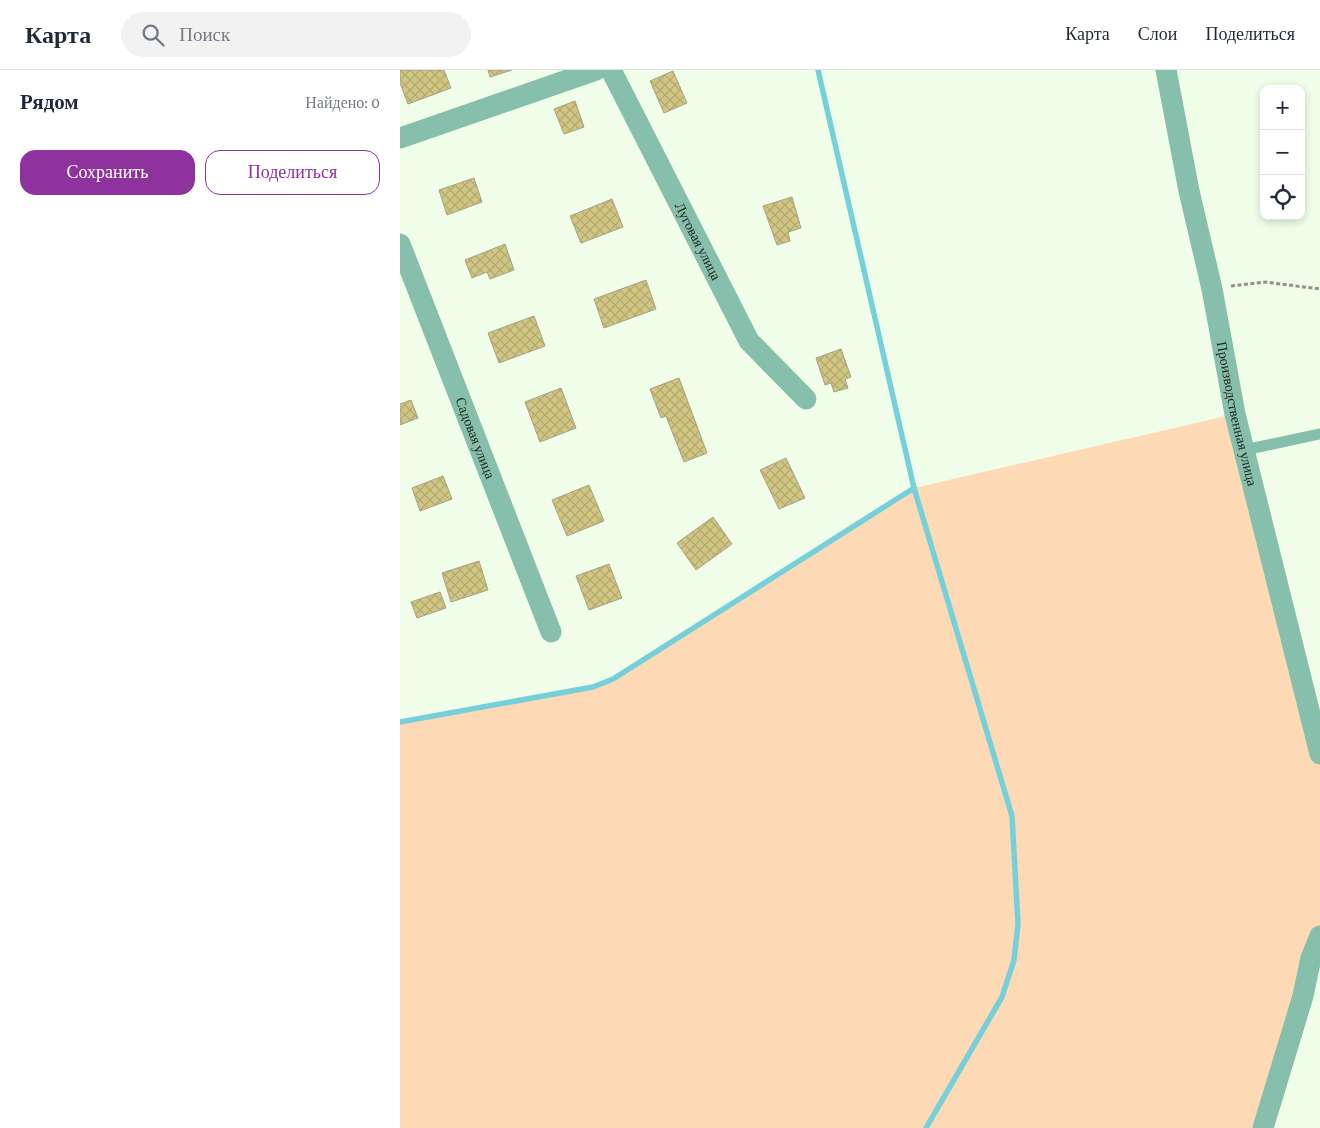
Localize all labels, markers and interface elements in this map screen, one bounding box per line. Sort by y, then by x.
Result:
search box [121,12,471,57]
text: Карта [25,21,91,48]
icon: search [139,21,167,49]
text: Поиск [179,24,230,45]
text: Карта [1065,24,1110,44]
text: Слои [1138,24,1177,44]
text: Поделиться [1205,24,1295,44]
map controls [1260,85,1305,220]
button: + [1260,85,1305,130]
text: Рядом [20,90,79,114]
text: Найдено: 0 [305,94,380,111]
button: − [1260,130,1305,175]
button: Сохранить [20,150,195,195]
button: Поделиться [205,150,380,195]
button: locate [1260,175,1305,220]
street label: Луговая улица [672,200,725,283]
street label: Производственная улица [1214,340,1261,488]
street label: Садовая улица [452,395,499,482]

